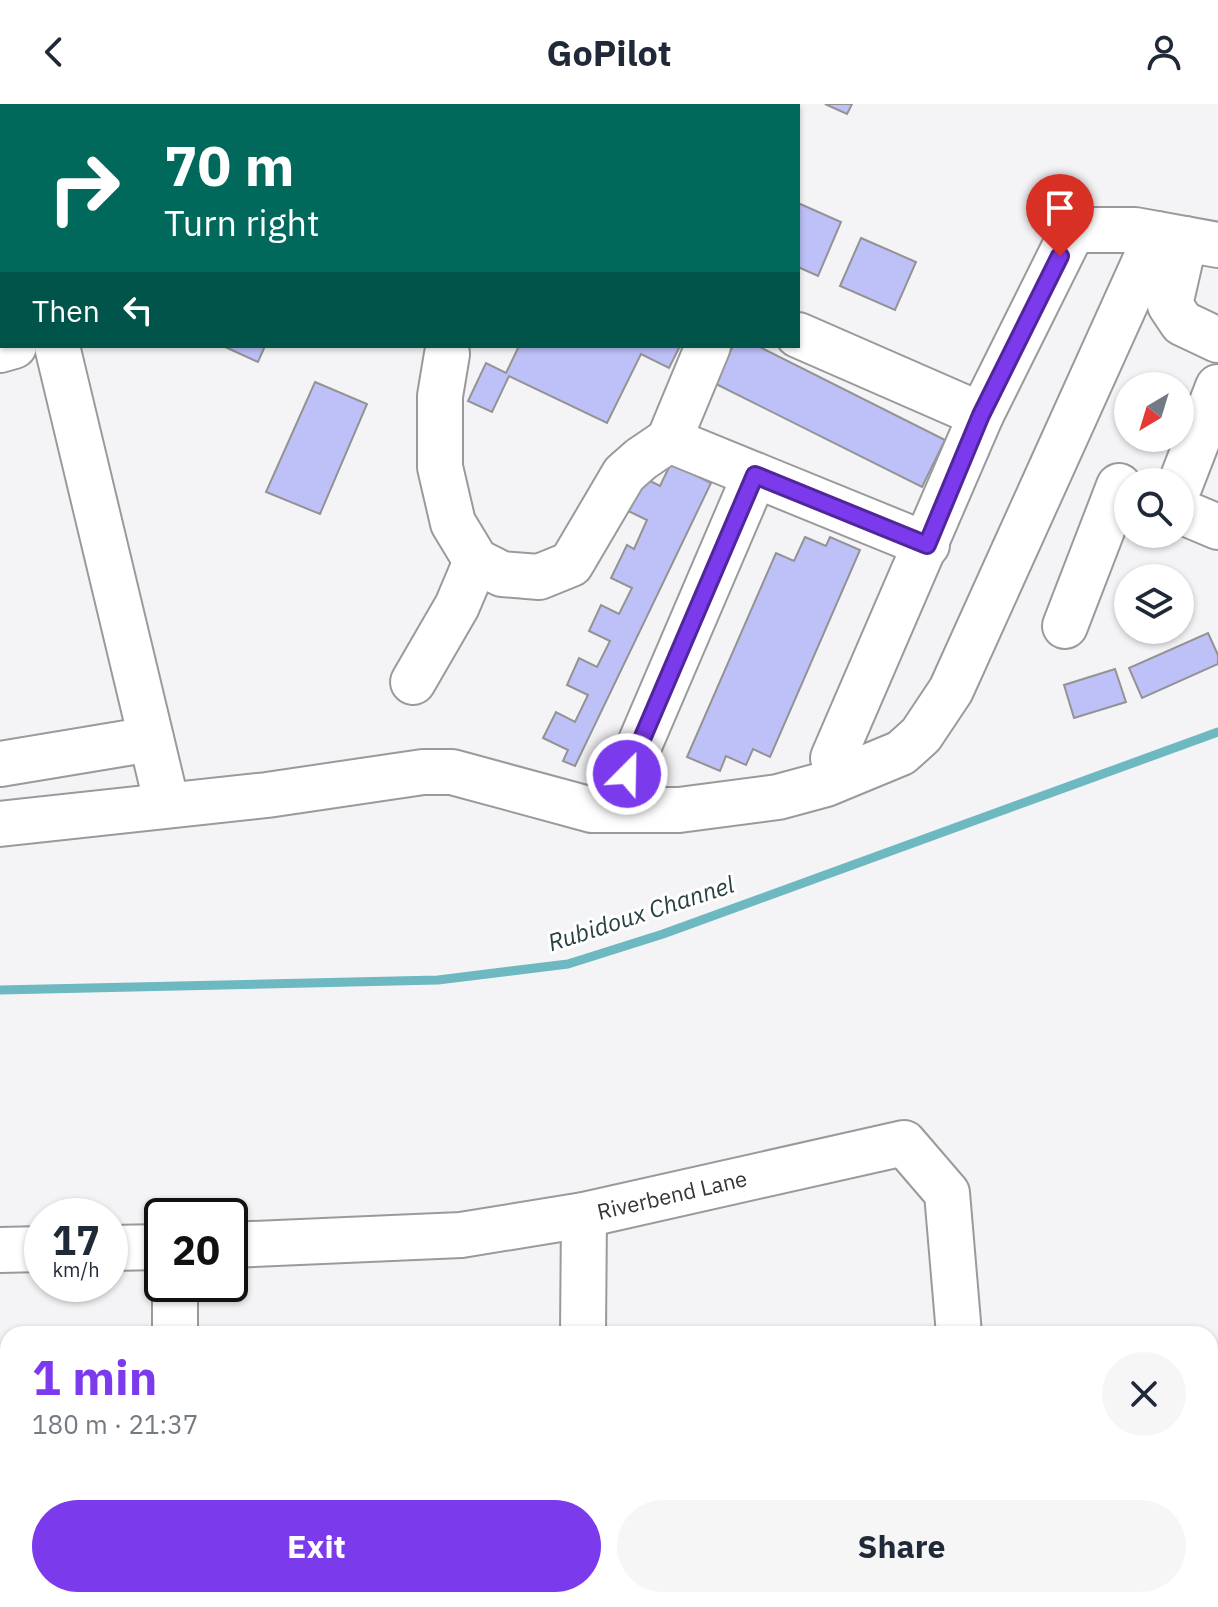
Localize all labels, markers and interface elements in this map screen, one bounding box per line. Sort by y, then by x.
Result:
text: GoPilot [547,29,671,76]
icon: back [32,30,76,74]
icon: person [1142,30,1186,74]
text: 70 m [164,129,294,201]
icon: right [32,136,136,240]
pin [1026,174,1094,256]
icon: arrive [1038,186,1082,230]
text: Turn right [164,199,320,246]
icon: left [116,288,160,332]
text: Then [32,291,100,330]
north arrow [1114,372,1194,452]
map controls [1114,372,1194,644]
button: search [1114,468,1194,548]
button: layers [1114,564,1194,644]
position arrow [585,732,669,816]
water label: Rubidoux Channel [543,868,739,958]
street label: Riverbend Lane [594,1163,750,1226]
speed limit sign: 20 [144,1198,248,1302]
text: 17 [52,1214,100,1266]
text: km/h [52,1256,100,1283]
text: 1 min [32,1346,157,1408]
button: close [1102,1352,1186,1436]
text: 180 m · 21:37 [32,1407,198,1441]
button: Exit [32,1500,601,1592]
button: Share [617,1500,1186,1592]

